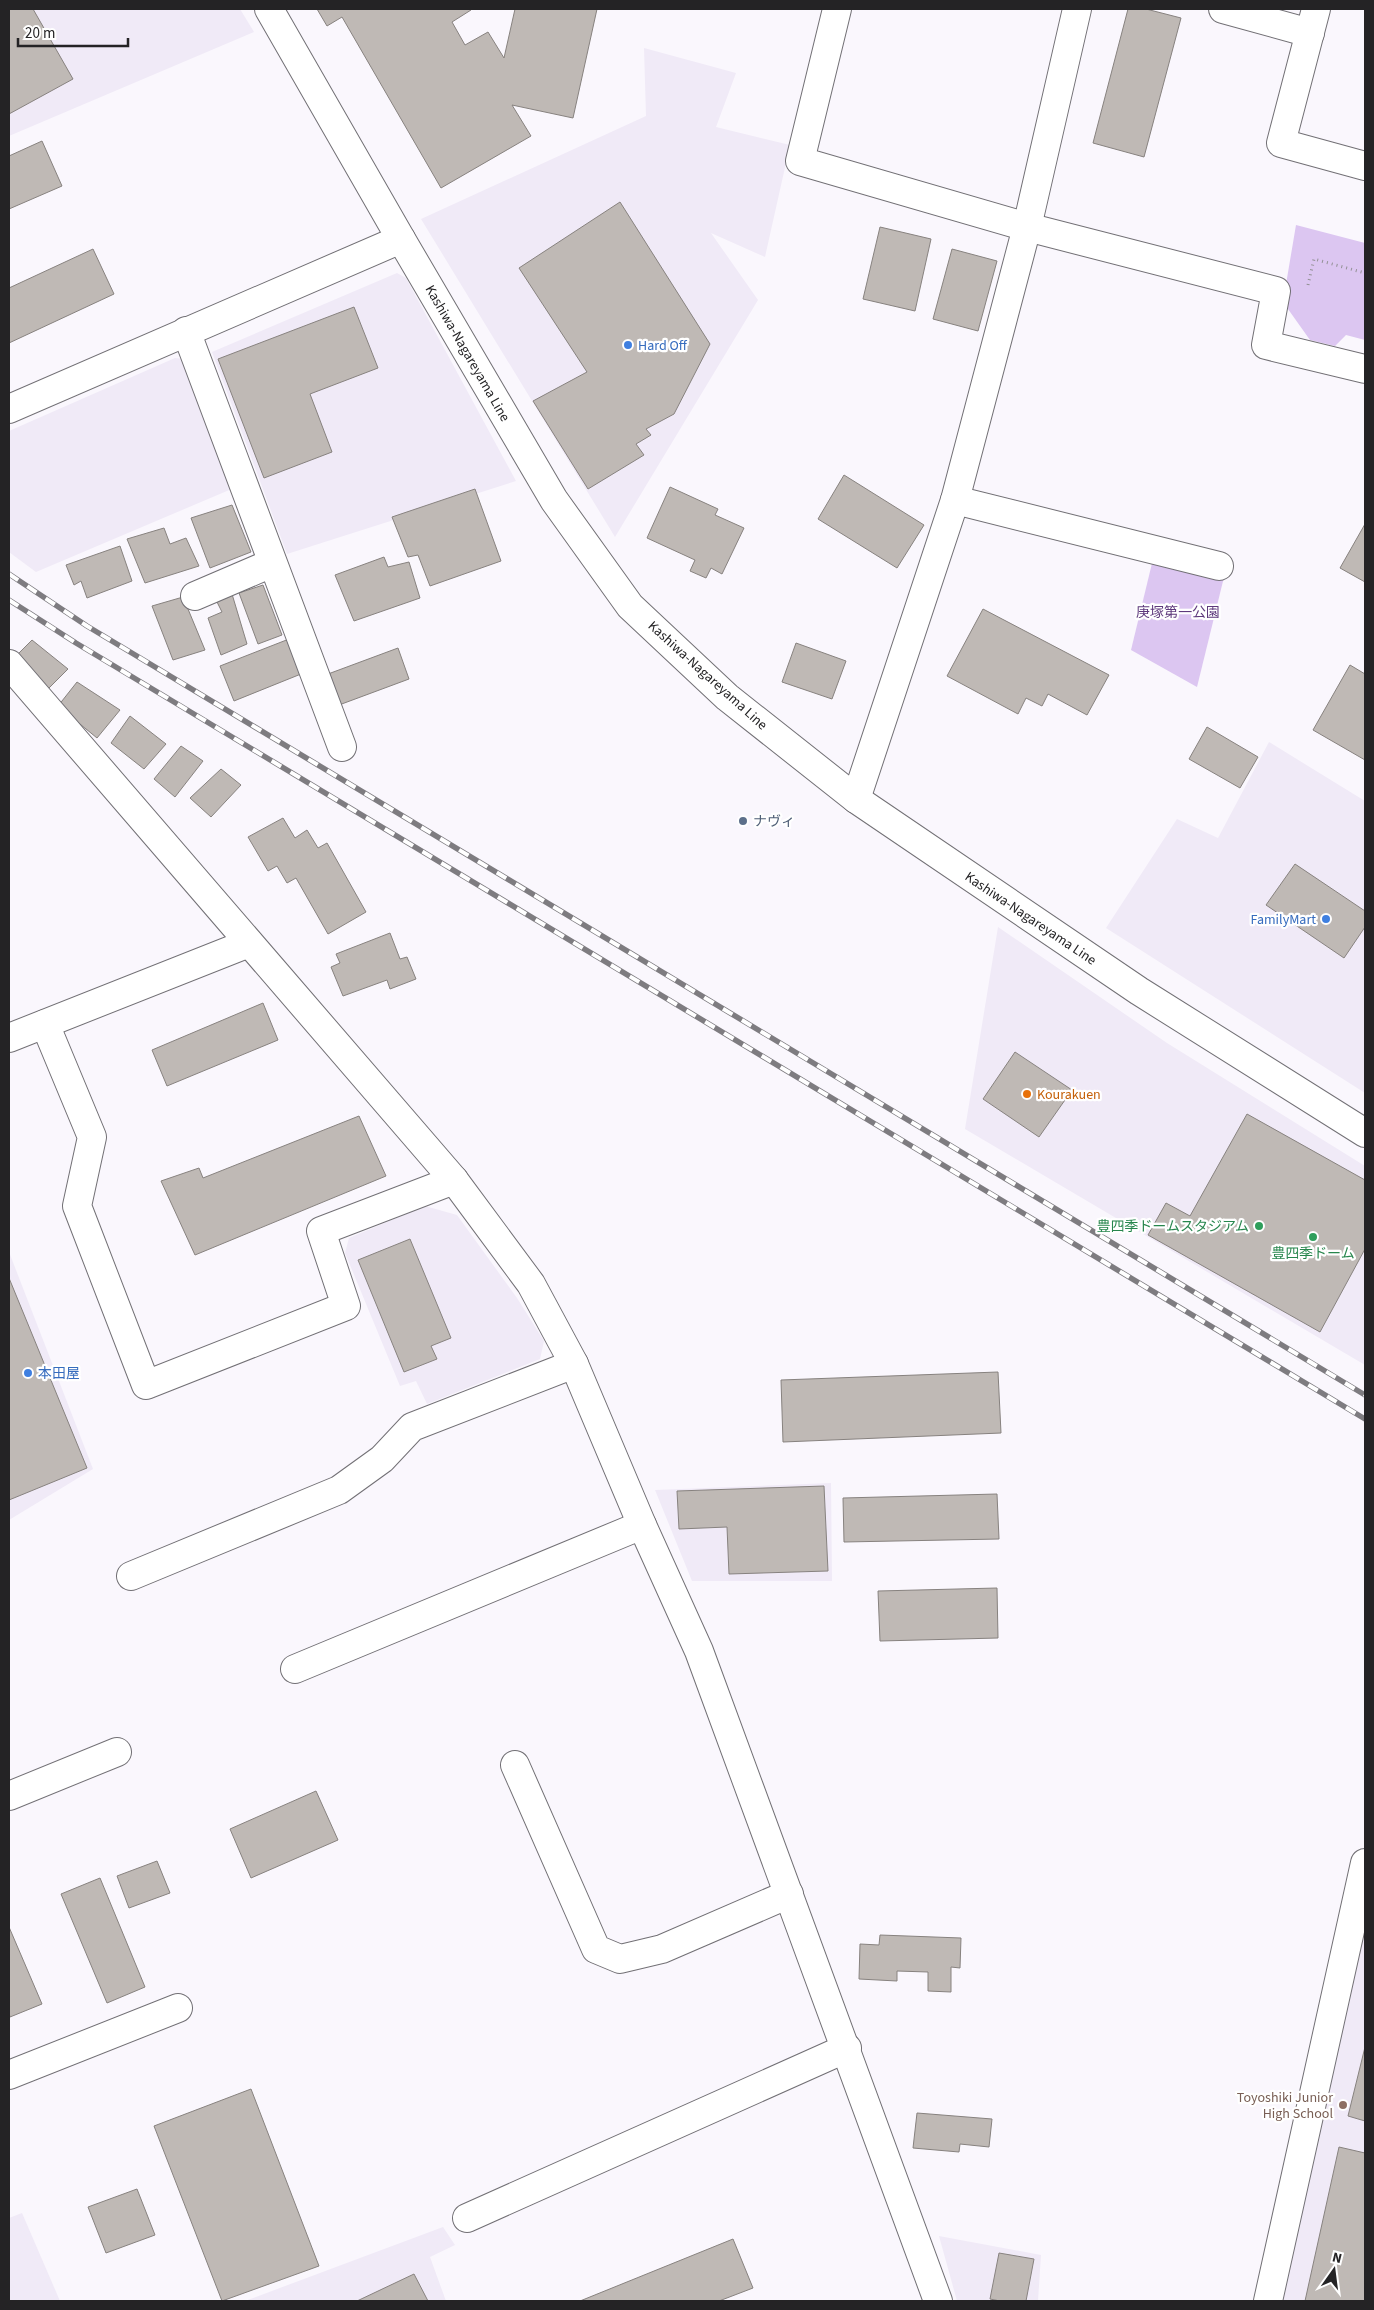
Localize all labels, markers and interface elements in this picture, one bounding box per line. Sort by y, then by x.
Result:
scale bar [18,15,128,47]
text: 20 m [25,23,55,44]
street label: Kashiwa-Nagareyama Line [420,281,515,426]
place label: Hard Off [638,336,688,356]
marker: Hard Off [622,339,634,351]
park label: 庚塚第一公園 [1136,603,1220,623]
street label: Kashiwa-Nagareyama Line [643,617,772,735]
place label: ナヴィ [753,812,795,832]
marker: ナヴィ [737,815,749,827]
street label: Kashiwa-Nagareyama Line [961,867,1100,970]
place label: FamilyMart [1251,910,1316,930]
marker: FamilyMart [1320,913,1332,925]
place label: Kourakuen [1037,1085,1101,1105]
marker: Kourakuen [1021,1088,1033,1100]
place label: 豊四季ドームスタジアム [1096,1217,1249,1237]
marker: 豊四季ドームスタジアム [1253,1220,1265,1232]
marker: 豊四季ドーム [1307,1231,1319,1243]
place label: 豊四季ドーム [1271,1244,1355,1264]
place label: 本田屋 [38,1364,80,1384]
marker: 本田屋 [22,1367,34,1379]
place label: Toyoshiki Junior High School [1237,2088,1333,2124]
marker: Toyoshiki Junior High School [1337,2099,1349,2111]
north arrow [1309,2245,1359,2295]
text: N [1330,2248,1344,2269]

